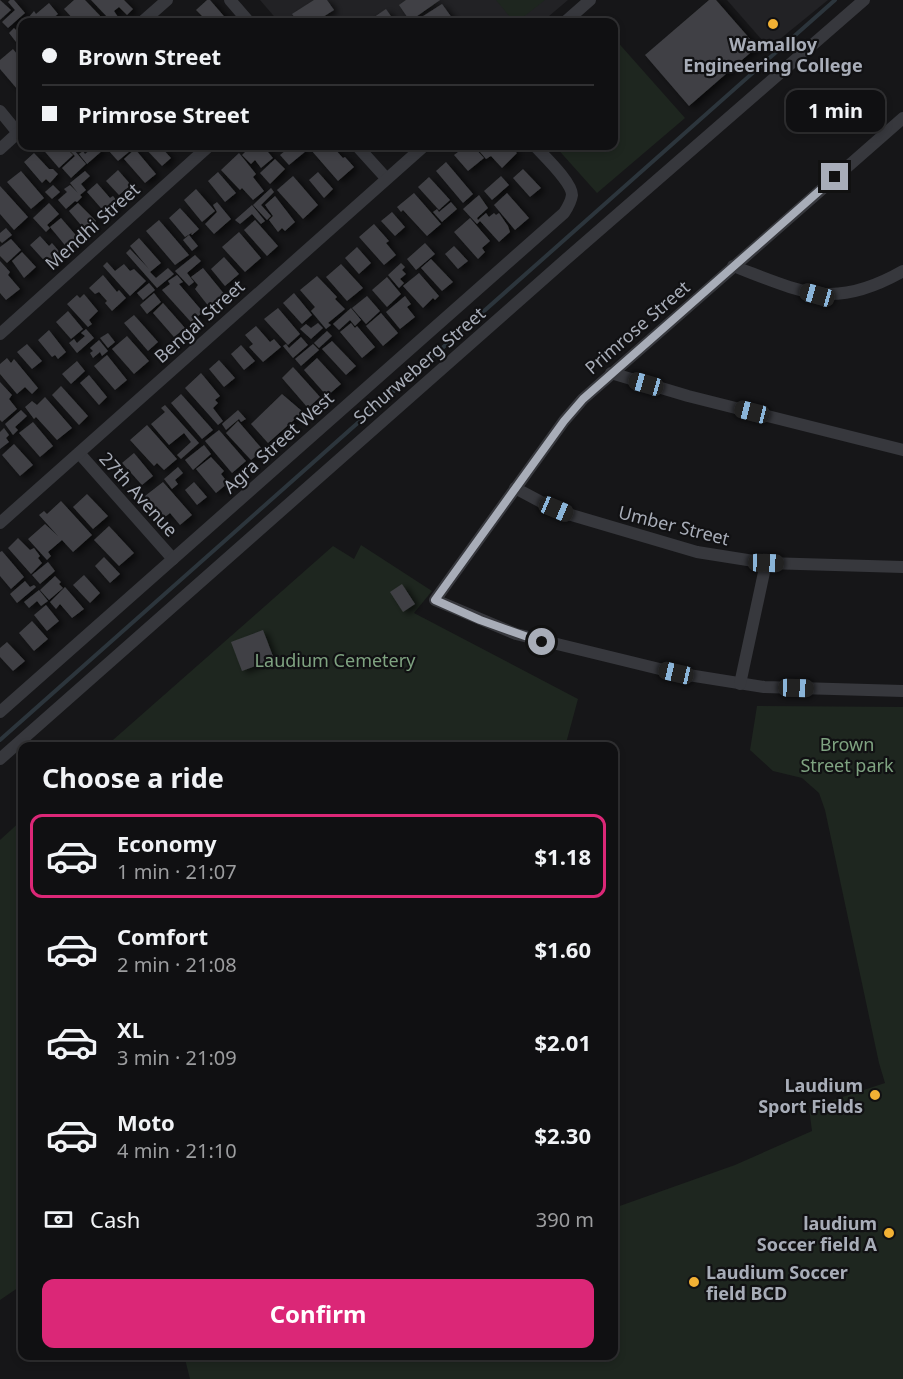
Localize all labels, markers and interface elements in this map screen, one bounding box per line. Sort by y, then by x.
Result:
marker: Wamalloy Engineering College [766,17,780,31]
place label: Wamalloy Engineering College [683,32,863,77]
text: Brown Street [78,41,221,71]
callout: 1 min [786,90,884,132]
text: 1 min [808,97,863,124]
text: Primrose Street [78,99,249,129]
route end [821,163,848,190]
street label: Mendhi Street [40,177,145,275]
street label: Bengal Street [149,274,250,368]
street label: Primrose Street [580,274,695,379]
car [797,281,837,309]
street label: Schurweberg Street [348,301,490,429]
car [626,370,666,398]
street label: Agra Street West [218,386,339,498]
car [732,399,772,425]
street label: 27th Avenue [95,447,183,541]
car [536,494,576,524]
street label: Umber Street [616,500,732,551]
car [748,553,784,573]
route start [528,628,555,655]
park label: Laudium Cemetery [255,648,416,672]
car [656,660,696,686]
car [778,678,814,698]
park label: Brown Street park [800,732,894,777]
text: Choose a ride [42,759,224,796]
text: Economy [117,828,216,858]
icon: car [45,829,99,883]
text: $1.18 [534,841,591,871]
text: 1 min · 21:07 [117,858,237,885]
text: Comfort [117,921,208,951]
icon: car [45,922,99,976]
text: $1.60 [534,934,591,964]
text: 2 min · 21:08 [117,951,237,978]
text: XL [117,1014,144,1044]
icon: car [45,1015,99,1069]
text: $2.01 [534,1027,591,1057]
text: 3 min · 21:09 [117,1044,237,1071]
place label: Laudium Sport Fields [758,1073,863,1118]
marker: Laudium Sport Fields [868,1088,882,1102]
text: Moto [117,1107,175,1137]
icon: car [45,1108,99,1162]
text: $2.30 [534,1120,591,1150]
text: 4 min · 21:10 [117,1137,237,1164]
icon: cash [42,1203,75,1236]
text: Cash [90,1204,140,1234]
text: 390 m [536,1206,594,1233]
place label: laudium Soccer field A [757,1211,878,1256]
marker: laudium Soccer field A [882,1226,896,1240]
place label: Laudium Soccer field BCD [706,1260,848,1305]
marker: Laudium Soccer field BCD [687,1275,701,1289]
button: Confirm [42,1279,594,1348]

